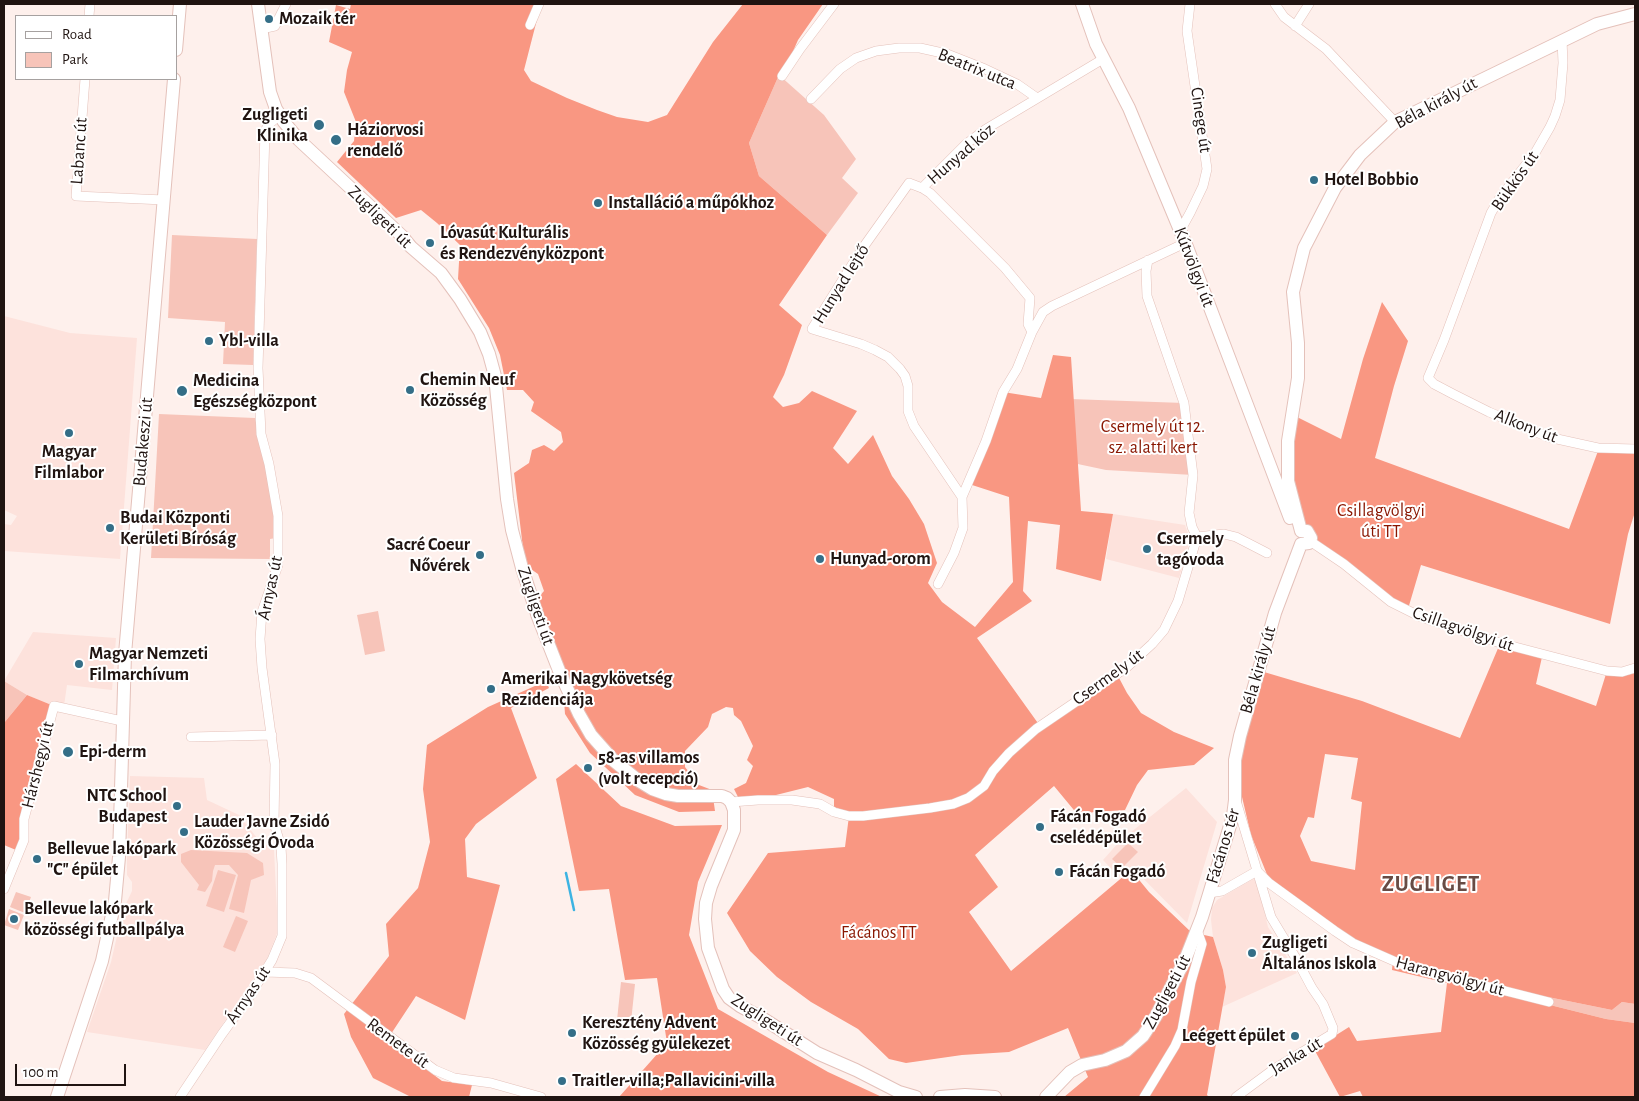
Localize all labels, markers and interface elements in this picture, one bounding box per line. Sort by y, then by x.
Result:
place label: Mozaik tér [279,8,355,30]
marker: Mozaik tér [263,13,275,25]
legend [15,15,178,80]
text: Road [62,27,92,42]
street label: Beatrix utca [935,44,1019,94]
text: Park [62,52,88,67]
street label: Béla király út [1391,72,1481,134]
street label: Cinege út [1186,86,1216,154]
place label: Zugligeti Klinika [242,104,308,146]
street label: Labanc út [66,117,92,185]
marker: Zugligeti Klinika [312,118,326,132]
place label: Háziorvosi rendelő [347,119,424,162]
street label: Hunyad köz [923,119,999,189]
marker: Háziorvosi rendelő [329,133,343,147]
street label: Bükkös út [1487,147,1543,215]
place label: Hotel Bobbio [1324,169,1419,191]
marker: Hotel Bobbio [1308,174,1320,186]
street label: Zugligeti út [343,181,417,253]
place label: Installáció a műpókhoz [608,192,774,214]
marker: Installáció a műpókhoz [592,197,604,209]
place label: Lóvasút Kulturális és Rendezvényközpont [440,222,604,264]
street label: Kútvölgyi út [1169,224,1219,310]
marker: Lóvasút Kulturális és Rendezvényközpont [424,237,436,249]
street label: Hunyad lejtő [808,240,874,328]
place label: Ybl-villa [219,330,279,352]
marker: Ybl-villa [203,335,215,347]
place label: Chemin Neuf Közösség [420,369,515,412]
place label: Medicina Egészségközpont [193,370,317,412]
marker: Medicina Egészségközpont [175,384,189,398]
marker: Chemin Neuf Közösség [404,384,416,396]
street label: Budakeszi út [128,397,158,487]
street label: Alkony út [1491,404,1561,448]
park label: Csermely út 12. sz. alatti kert [1101,416,1205,458]
marker: Magyar Filmlabor [63,427,75,439]
place label: Magyar Filmlabor [34,441,104,484]
park label: Csillagvölgyi úti TT [1337,500,1425,542]
place label: Budai Központi Kerületi Bíróság [120,507,236,550]
marker: Budai Központi Kerületi Bíróság [104,522,116,534]
place label: Csermely tagóvoda [1157,528,1224,570]
place label: Sacré Coeur Nővérek [386,534,470,576]
marker: Csermely tagóvoda [1141,543,1153,555]
place label: Hunyad-orom [830,548,931,570]
marker: Sacré Coeur Nővérek [474,549,486,561]
marker: Hunyad-orom [814,553,826,565]
street label: Árnyas út [253,554,287,622]
street label: Zugligeti út [513,564,559,648]
street label: Csillagvölgyi út [1410,602,1516,656]
street label: Béla király út [1235,624,1281,716]
place label: Magyar Nemzeti Filmarchívum [89,643,208,686]
street label: Csermely út [1068,644,1148,710]
marker: Magyar Nemzeti Filmarchívum [73,658,85,670]
place label: Amerikai Nagykövetség Rezidenciája [501,668,672,711]
marker: Amerikai Nagykövetség Rezidenciája [485,683,497,695]
street label: Hárshegyi út [17,719,59,811]
place label: Epi-derm [79,741,146,763]
marker: Epi-derm [61,745,75,759]
place label: 58-as villamos (volt recepció) [598,747,699,790]
marker: 58-as villamos (volt recepció) [582,762,594,774]
place label: NTC School Budapest [86,785,167,828]
marker: NTC School Budapest [171,800,183,812]
place label: Fácán Fogadó cselédépület [1050,806,1146,849]
street label: Fácános tér [1201,806,1245,886]
place label: Lauder Javne Zsidó Közösségi Óvoda [194,811,330,854]
marker: Fácán Fogadó cselédépület [1034,821,1046,833]
marker: Lauder Javne Zsidó Közösségi Óvoda [178,826,190,838]
place label: Bellevue lakópark "C" épület [47,838,176,881]
marker: Bellevue lakópark "C" épület [31,853,43,865]
place label: Fácán Fogadó [1069,861,1165,883]
marker: Fácán Fogadó [1053,866,1065,878]
district label: ZUGLIGET [1381,871,1481,897]
place label: Bellevue lakópark közösségi futballpálya [24,898,184,941]
marker: Bellevue lakópark közösségi futballpálya [8,913,20,925]
park label: Fácános TT [841,922,917,944]
place label: Zugligeti Általános Iskola [1262,932,1377,974]
marker: Zugligeti Általános Iskola [1246,947,1258,959]
street label: Zugligeti út [1138,951,1196,1033]
street label: Harangvölgyi út [1393,951,1507,1001]
street label: Árnyas út [221,962,275,1028]
street label: Zugligeti út [727,989,807,1051]
place label: Keresztény Advent Közösség gyülekezet [582,1012,730,1054]
street label: Remete út [363,1013,433,1073]
place label: Leégett épület [1182,1025,1285,1047]
marker: Keresztény Advent Közösség gyülekezet [566,1027,578,1039]
marker: Leégett épület [1289,1030,1301,1042]
street label: Janka út [1266,1032,1326,1080]
scale bar [18,1054,129,1086]
text: 100 m [23,1065,58,1080]
place label: Traitler-villa;Pallavicini-villa [572,1070,775,1092]
marker: Traitler-villa;Pallavicini-villa [556,1075,568,1087]

